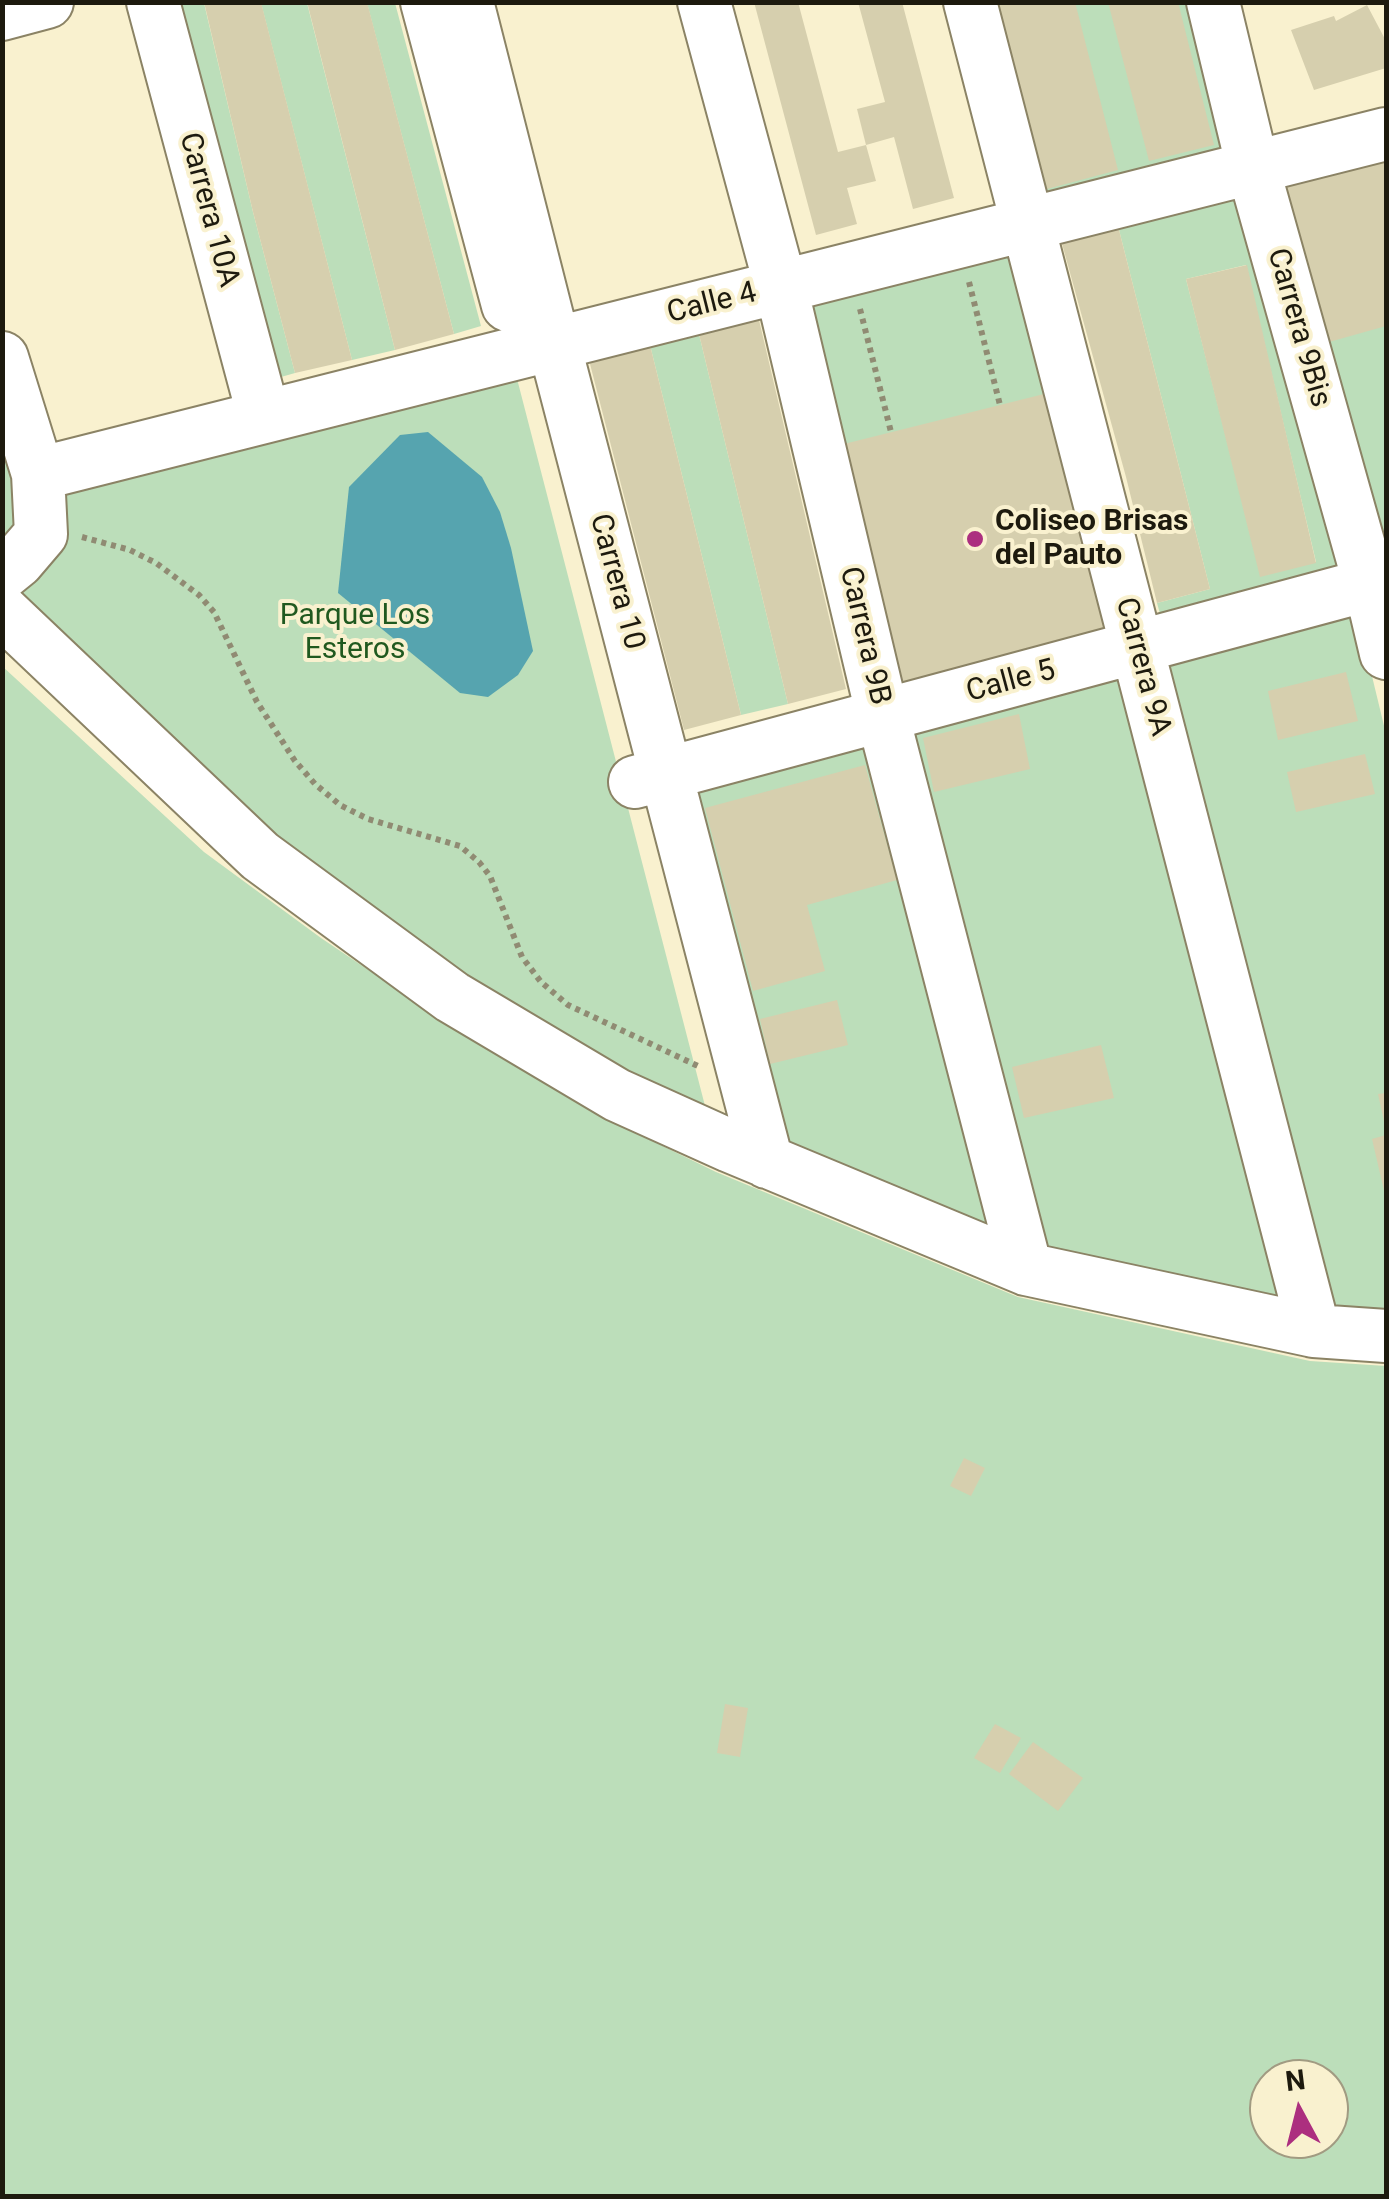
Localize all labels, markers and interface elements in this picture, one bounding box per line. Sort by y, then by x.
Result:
street label: Carrera 10A [170,129,246,291]
street label: Carrera 9Bis [1258,244,1338,412]
street label: Calle 4 [664,276,760,332]
place label: Coliseo Brisas del Pauto [995,504,1188,574]
street label: Carrera 10 [581,510,651,654]
marker: Coliseo Brisas del Pauto [964,528,986,550]
street label: Carrera 9B [831,563,897,709]
street label: Carrera 9A [1106,594,1178,740]
park label: Parque Los Esteros [280,598,430,668]
street label: Calle 5 [963,653,1059,711]
north arrow [1249,2059,1349,2159]
text: N [1284,2063,1307,2098]

